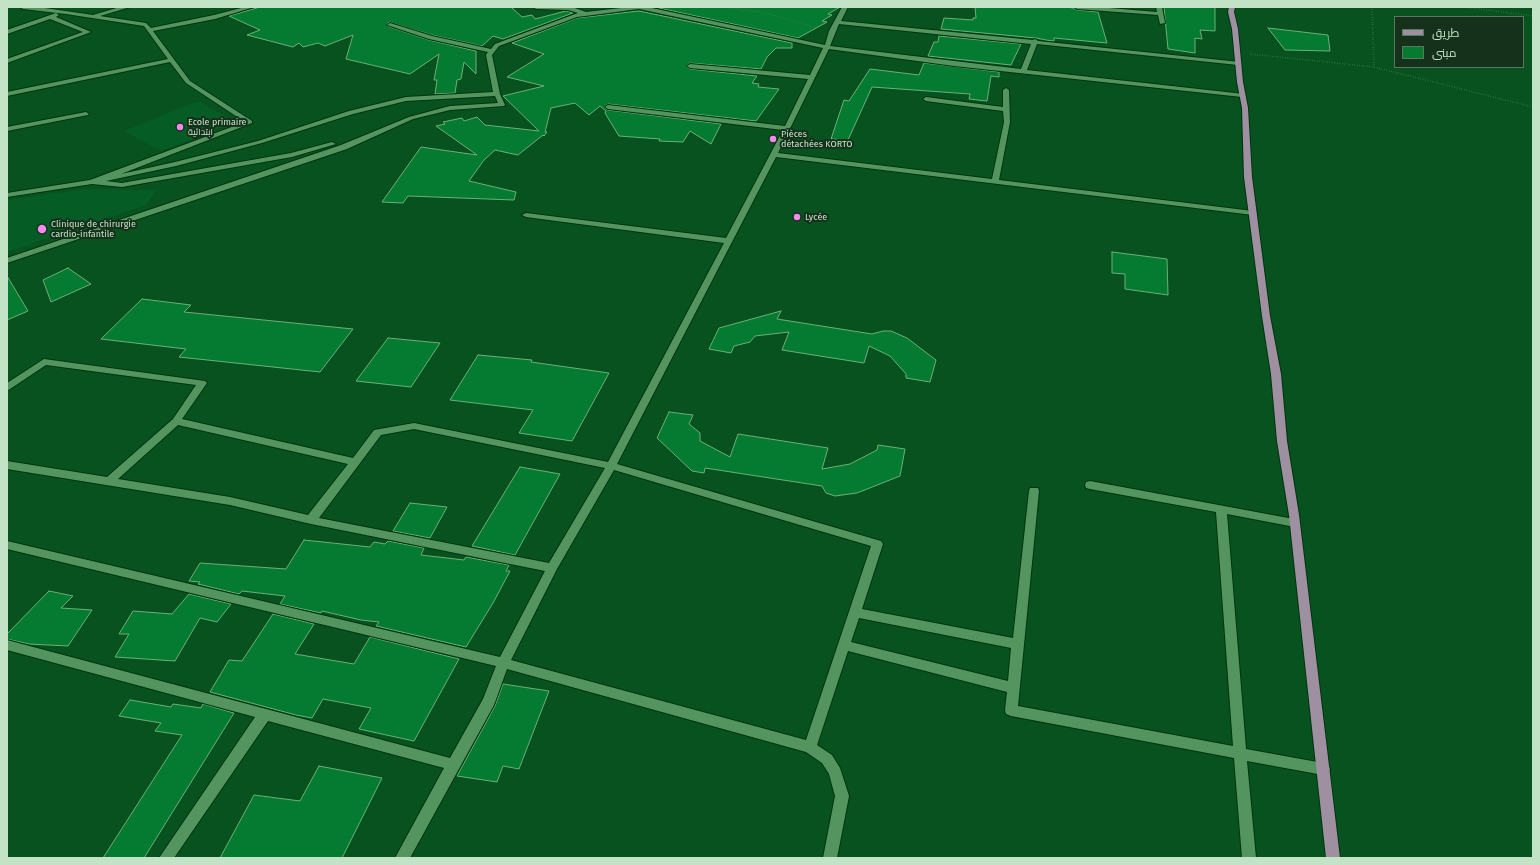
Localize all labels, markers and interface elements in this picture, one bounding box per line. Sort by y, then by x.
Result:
legend [1394,16,1524,68]
text: طريق [1432,26,1459,40]
text: مبنى [1432,46,1457,60]
place label: Ecole primaire ابتدائية [188,117,247,138]
marker: Ecole primaire ابتدائية [175,122,185,132]
place label: Pièces détachées KORTO [781,129,853,150]
marker: Pièces détachées KORTO [768,134,778,144]
marker: Lycée [792,212,802,222]
place label: Lycée [805,212,827,222]
place label: Clinique de chirurgie cardio-infantile [51,219,136,240]
marker: Clinique de chirurgie cardio-infantile [36,223,48,235]

